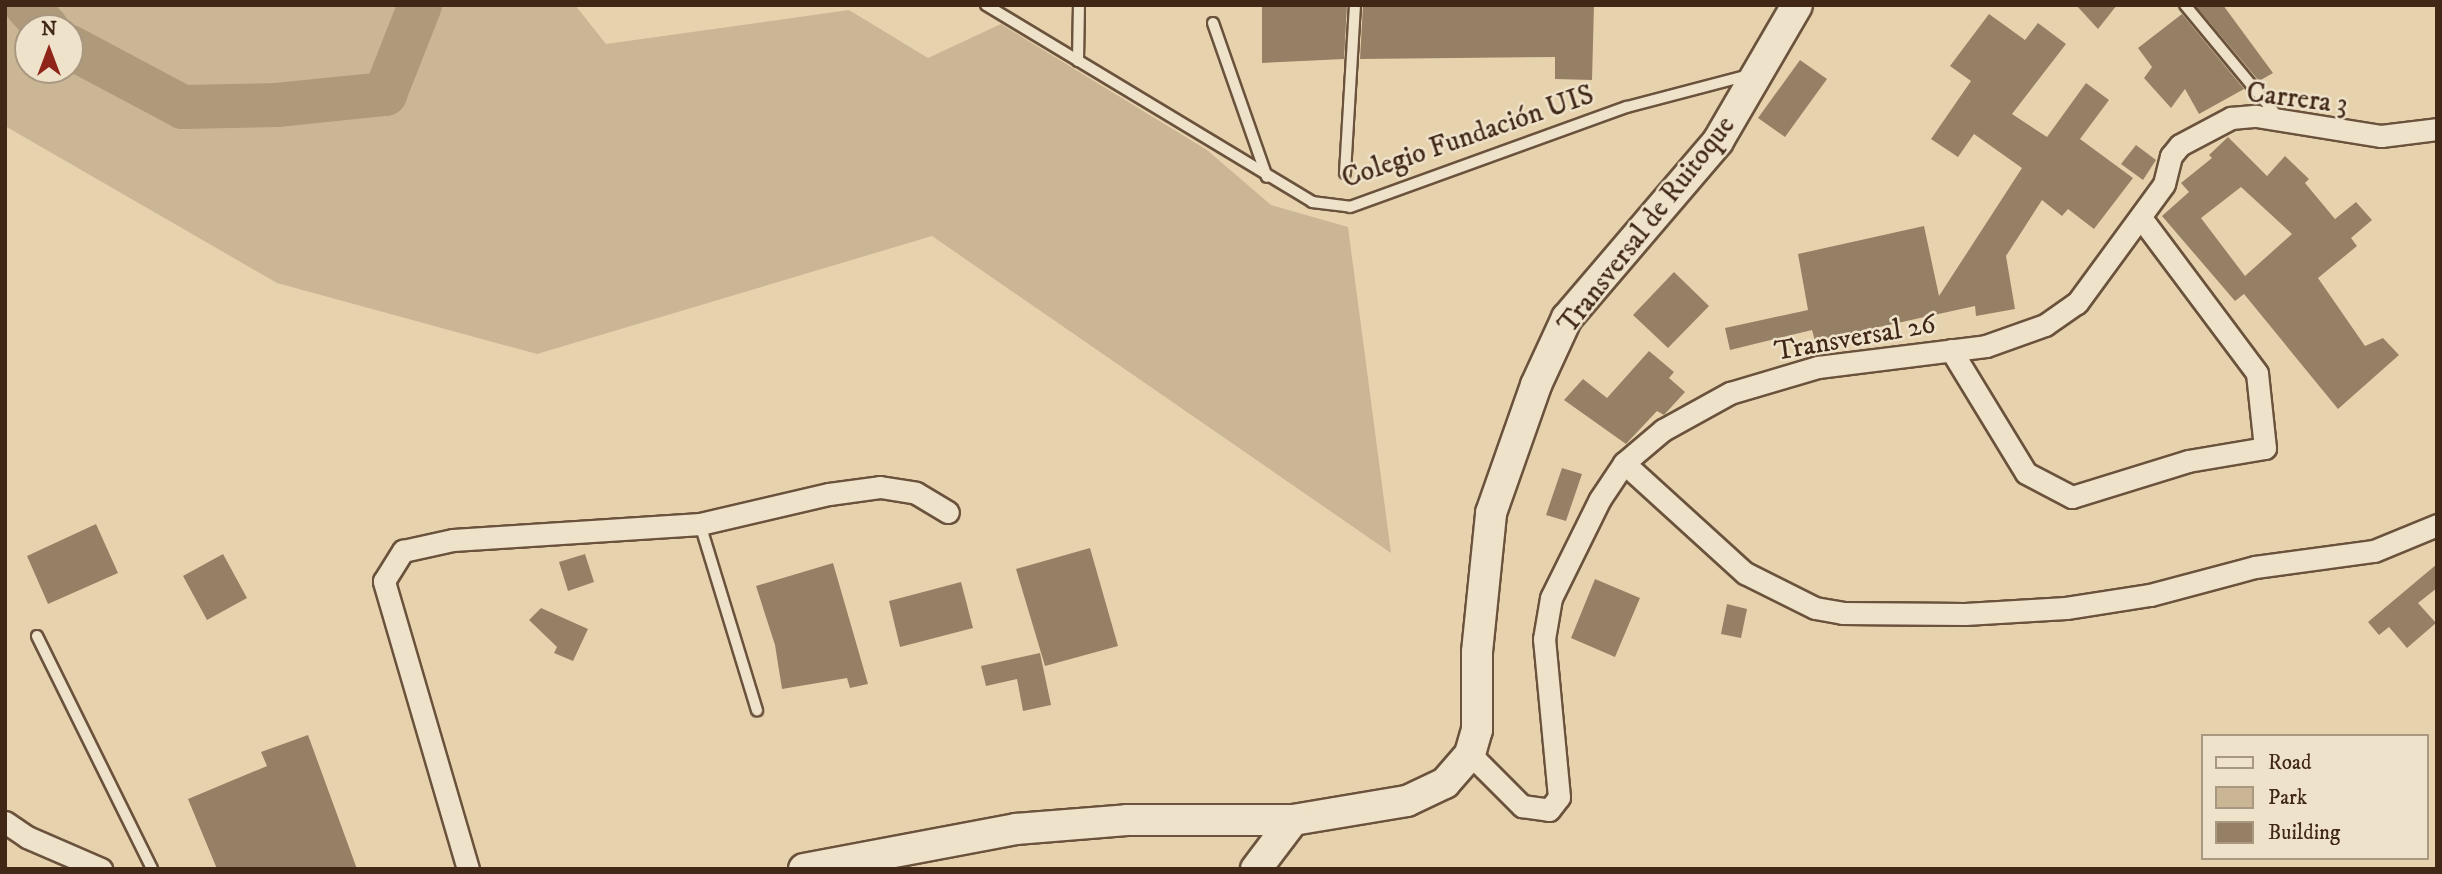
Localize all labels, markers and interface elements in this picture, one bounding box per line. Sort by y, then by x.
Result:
north arrow [14,14,84,84]
text: N [41,18,57,41]
street label: Carrera 3 [2244,76,2350,122]
street label: Colegio Fundación UIS [1338,78,1598,196]
street label: Transversal de Ruitoque [1552,109,1742,341]
street label: Transversal 26 [1772,307,1938,369]
legend [2200,734,2428,860]
text: Road [2268,750,2312,776]
text: Park [2268,785,2307,811]
text: Building [2268,820,2340,846]

